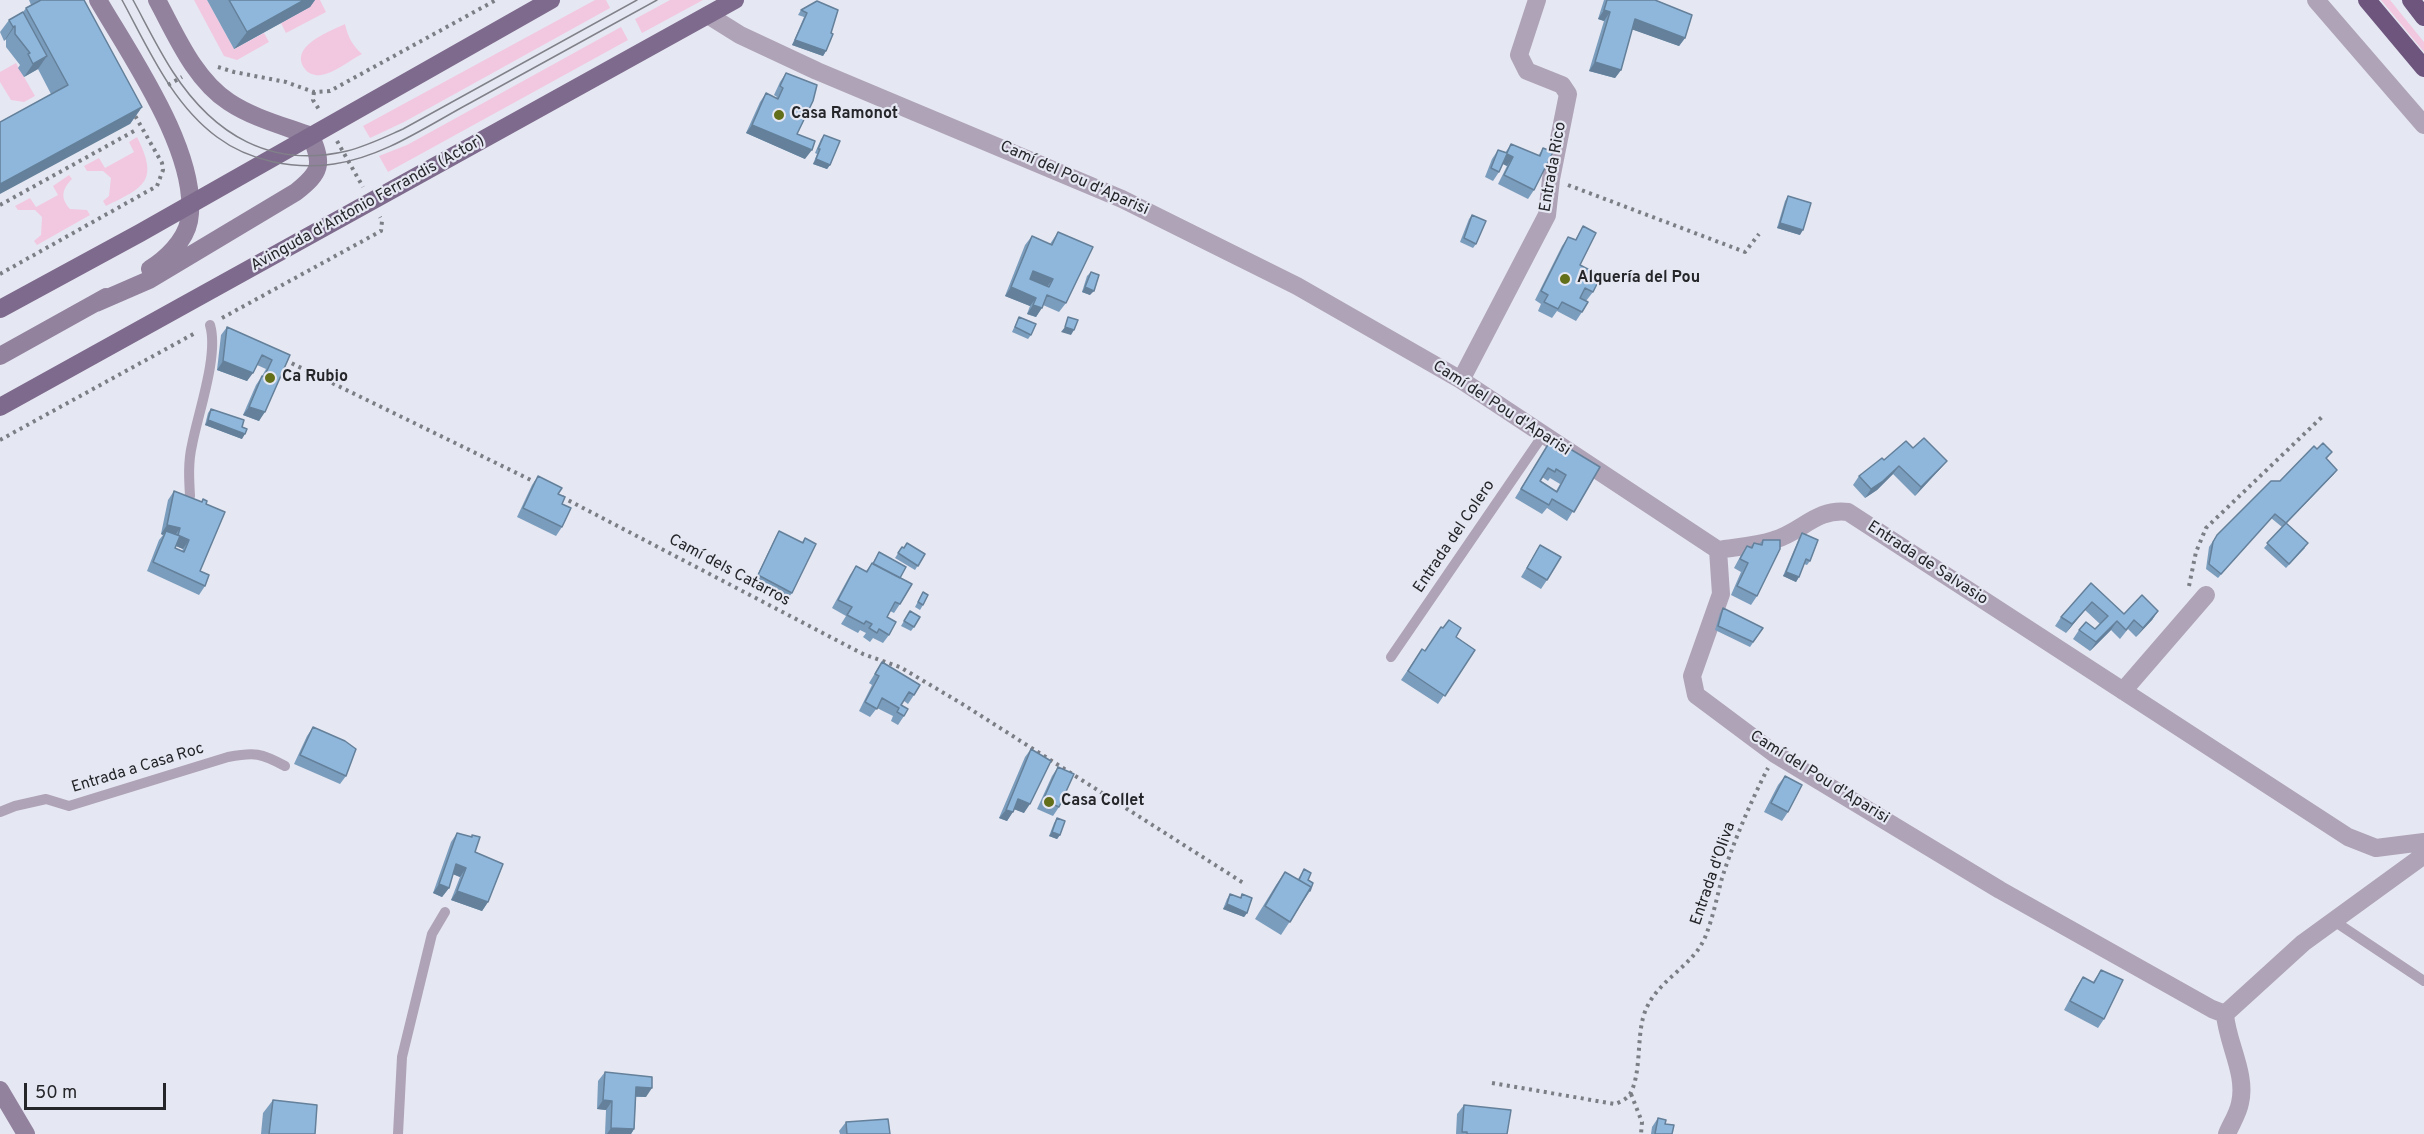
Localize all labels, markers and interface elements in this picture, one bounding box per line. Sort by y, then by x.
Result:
place label: Casa Ramonot [791,105,898,125]
marker: Casa Ramonot [772,108,786,122]
street label: Entrada Rico [1537,120,1571,214]
street label: Avinguda d'Antonio Ferrandis (Actor) [248,132,488,276]
street label: Camí del Pou d'Aparisi [997,138,1151,220]
place label: Alquería del Pou [1577,269,1700,289]
marker: Alquería del Pou [1558,272,1572,286]
street label: Camí del Pou d'Aparisi [1428,357,1574,461]
place label: Ca Rubio [282,368,348,388]
marker: Ca Rubio [263,371,277,385]
street label: Entrada del Colero [1410,477,1500,597]
street label: Entrada de Salvasio [1863,518,1991,610]
street label: Camí dels Catarros [665,531,793,611]
street label: Camí del Pou d'Aparisi [1746,727,1892,829]
street label: Entrada a Casa Roc [70,740,206,798]
place label: Casa Collet [1061,792,1144,812]
marker: Casa Collet [1042,795,1056,809]
street label: Entrada d'Oliva [1687,820,1741,928]
scale bar [27,1071,170,1109]
text: 50 m [35,1082,77,1105]

